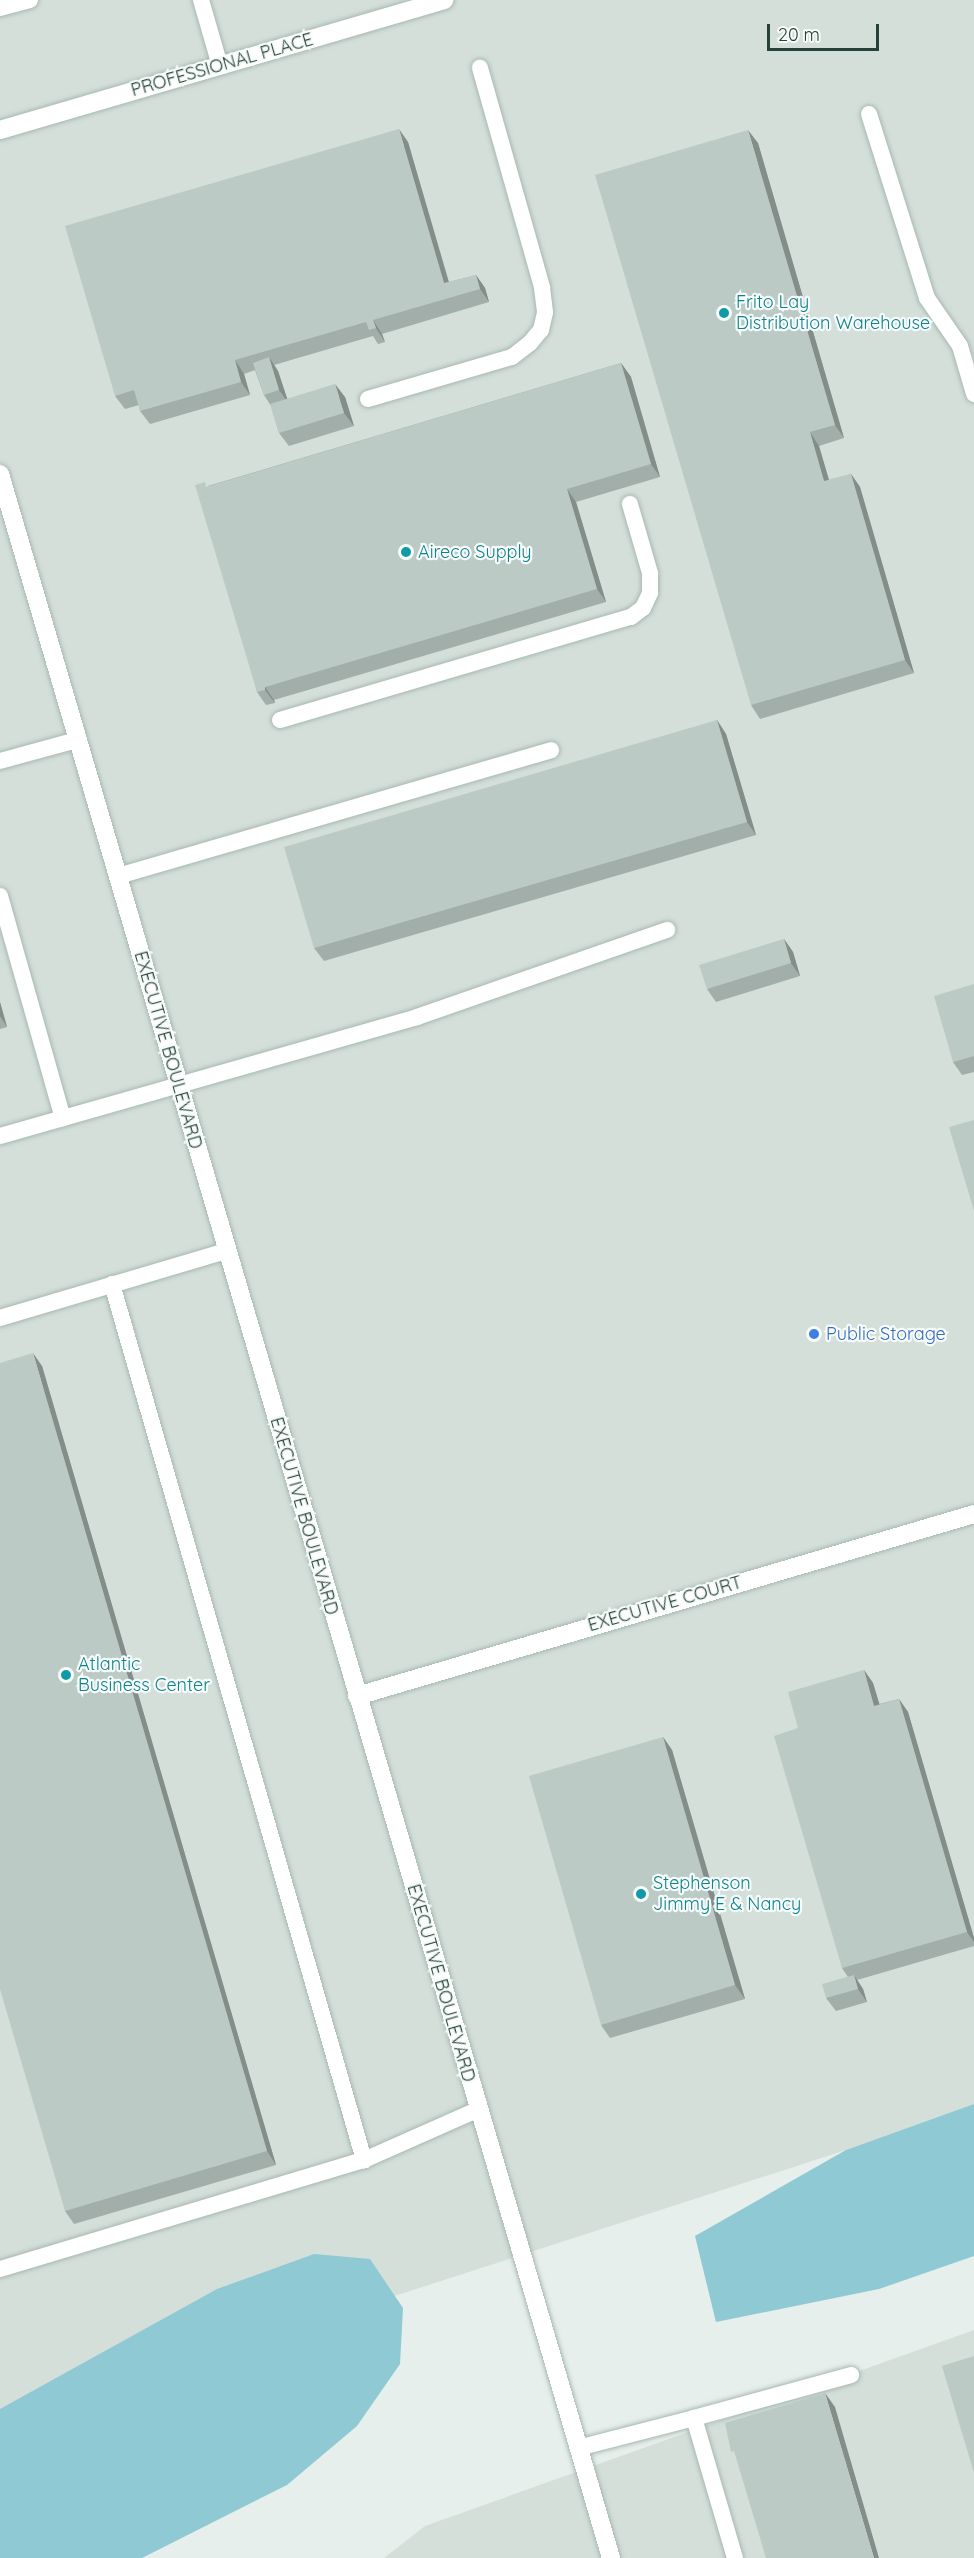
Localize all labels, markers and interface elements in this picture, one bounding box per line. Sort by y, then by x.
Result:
scale bar [770,12,882,50]
text: 20 m [778,23,820,46]
street label: PROFESSIONAL PLACE [128,29,316,101]
place label: Frito Lay Distribution Warehouse [736,292,930,334]
marker: Frito Lay Distribution Warehouse [717,306,731,320]
place label: Aireco Supply [418,541,532,563]
marker: Aireco Supply [399,545,413,559]
street label: EXECUTIVE BOULEVARD [129,949,207,1151]
place label: Public Storage [826,1323,946,1345]
marker: Public Storage [807,1327,821,1341]
street label: EXECUTIVE BOULEVARD [265,1415,343,1617]
street label: EXECUTIVE COURT [585,1572,745,1636]
place label: Atlantic Business Center [78,1654,210,1696]
marker: Atlantic Business Center [59,1668,73,1682]
place label: Stephenson Jimmy E & Nancy [653,1873,801,1916]
street label: EXECUTIVE BOULEVARD [402,1882,480,2084]
marker: Stephenson Jimmy E & Nancy [634,1887,648,1901]

